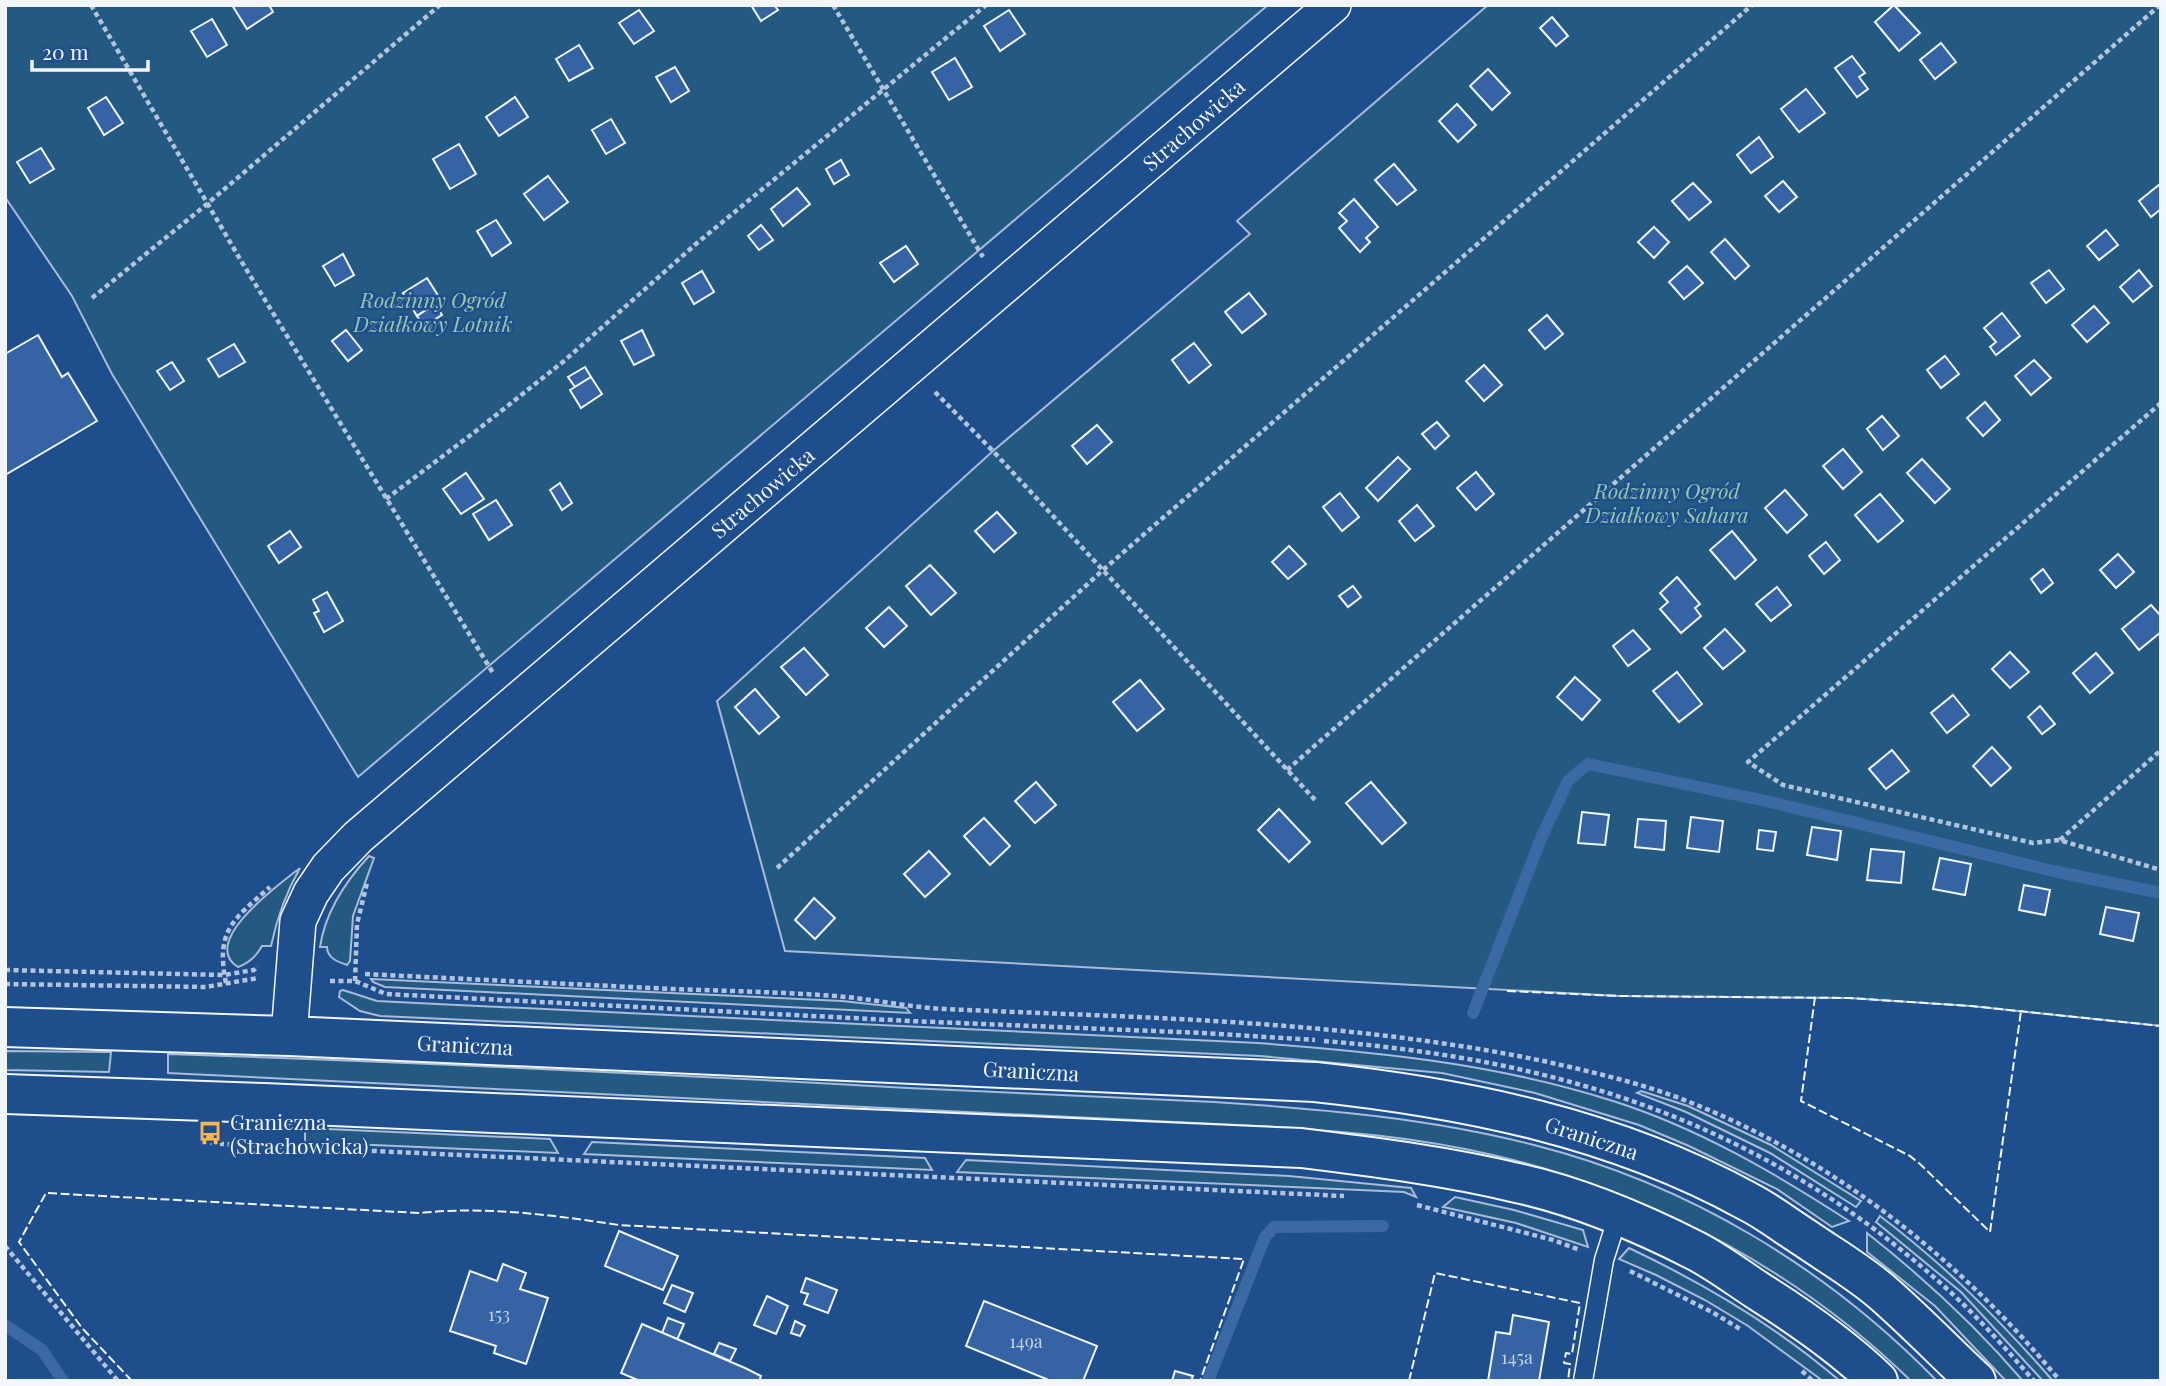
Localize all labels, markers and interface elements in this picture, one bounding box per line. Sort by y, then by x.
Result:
scale bar [32,28,147,72]
text: 20 m [42,37,89,65]
street label: Strachowicka [1136,71,1250,176]
park label: Rodzinny Ogród Działkowy Lotnik [353,285,513,337]
street label: Strachowicka [704,440,820,543]
park label: Rodzinny Ogród Działkowy Sahara [1584,476,1749,528]
street label: Graniczna [416,1027,514,1061]
street label: Graniczna [982,1053,1080,1087]
place label: Graniczna (Strachowicka) [230,1107,369,1159]
street label: Graniczna [1542,1109,1643,1165]
bus stop icon: Graniczna (Strachowicka) [196,1119,224,1147]
house number: 153 [488,1302,510,1326]
house number: 149a [1009,1329,1043,1353]
house number: 145a [1501,1345,1533,1369]

